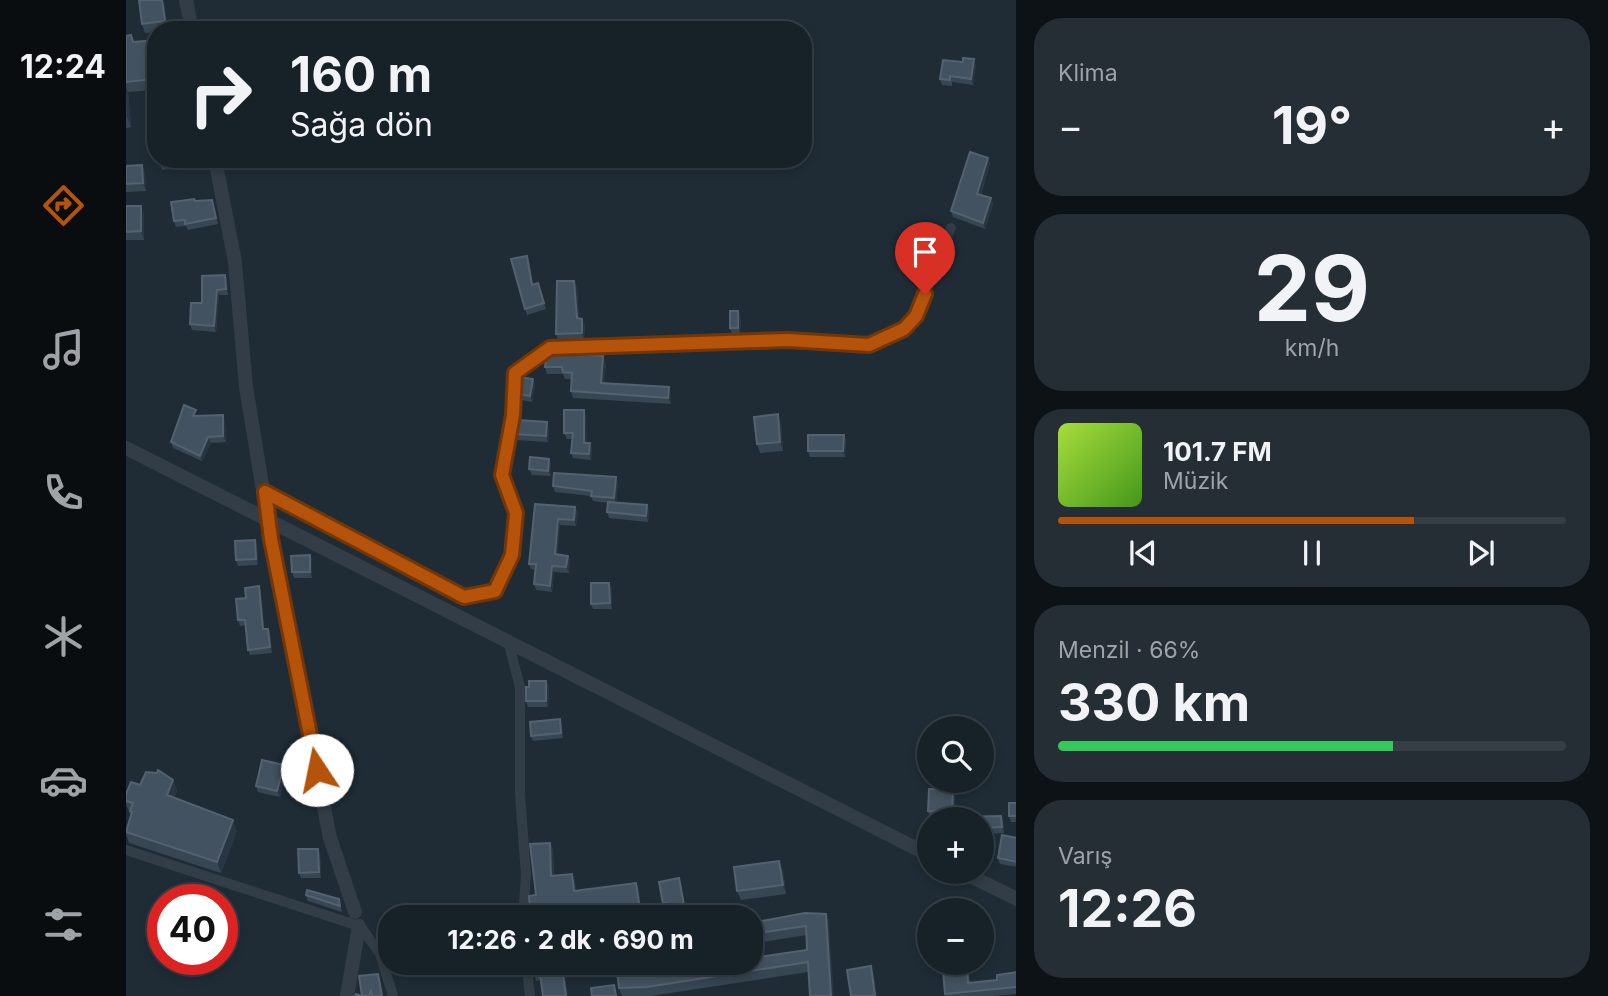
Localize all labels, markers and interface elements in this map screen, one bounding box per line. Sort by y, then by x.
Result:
text: 160 m [290,45,432,104]
text: 12:24 [20,47,106,86]
icon: right [175,49,266,140]
text: Klima [1058,59,1118,87]
text: 19° [1272,94,1352,157]
text: − [1058,103,1083,149]
text: + [1541,103,1566,149]
text: Sağa dön [290,105,433,144]
icon: directions [39,181,88,230]
pin [895,222,955,294]
icon: arrive [906,233,944,271]
text: 29 [1254,233,1370,343]
icon: music [39,325,88,374]
text: km/h [1285,334,1339,362]
text: 101.7 FM [1163,436,1272,467]
text: Müzik [1163,467,1228,495]
icon: phone [39,468,88,517]
icon: previous [1124,534,1162,572]
icon: pause [1293,534,1331,572]
icon: next [1462,534,1500,572]
icon: climate [39,612,88,661]
text: Menzil · 66% [1058,636,1200,664]
text: 330 km [1058,671,1250,734]
map controls [917,716,994,975]
button: search [917,716,994,793]
position arrow [280,733,354,807]
icon: car [39,756,88,805]
button: + [917,807,994,884]
text: Varış [1058,842,1112,870]
text: 12:26 [1058,877,1197,940]
speed limit sign: 40 [147,884,238,975]
button: − [917,898,994,975]
icon: filters [39,900,88,949]
text: 12:26 · 2 dk · 690 m [447,924,694,955]

